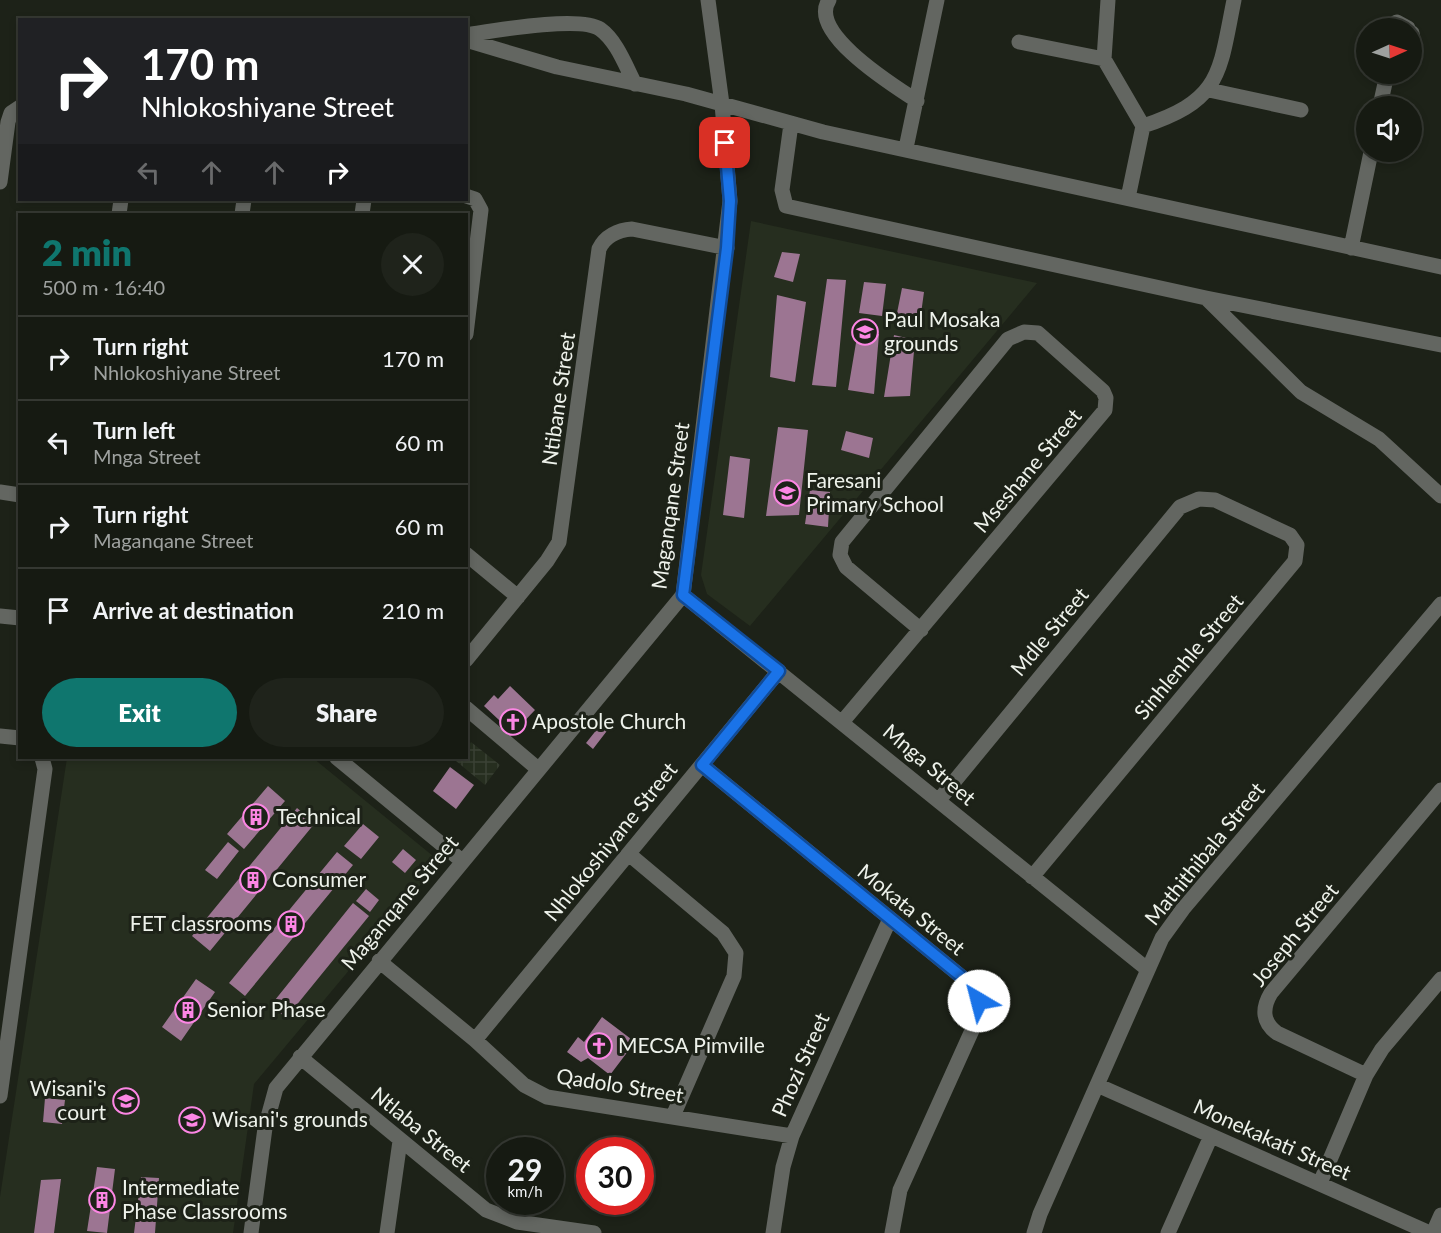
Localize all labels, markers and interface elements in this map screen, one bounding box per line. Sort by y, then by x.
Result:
north arrow [1356,18,1422,84]
map controls [1356,18,1422,162]
text: 170 m [141,39,259,89]
icon: right [42,42,120,120]
text: Nhlokoshiyane Street [141,90,394,123]
button: sound [1356,96,1422,162]
pin [699,117,750,168]
icon: arrive [708,126,741,159]
icon: left [132,156,165,189]
icon: ahead [195,156,228,189]
icon: ahead [258,156,291,189]
icon: right [321,156,354,189]
text: 2 min [42,230,132,274]
button: close [381,233,444,296]
text: 500 m · 16:40 [42,275,165,299]
place label: Paul Mosaka grounds [884,306,1000,355]
school or university icon: Paul Mosaka grounds [850,317,880,347]
street label: Ntibane Street [536,330,579,467]
text: Turn right [93,333,188,360]
icon: right [42,342,75,375]
text: 170 m [382,345,444,372]
text: Nhlokoshiyane Street [93,360,280,384]
street label: Mseshane Street [968,403,1086,537]
text: Turn left [93,417,175,444]
street label: Maganqane Street [645,420,694,591]
icon: left [42,426,75,459]
text: 60 m [395,429,444,456]
text: Mnga Street [93,444,201,468]
place label: Faresani Primary School [806,467,944,516]
school or university icon: Faresani Primary School [772,478,802,508]
text: Turn right [93,501,188,528]
icon: right [42,510,75,543]
text: 60 m [395,513,444,540]
text: Maganqane Street [93,528,253,552]
street label: Mdle Street [1005,581,1093,680]
street label: Sinhlenhle Street [1128,588,1248,724]
icon: arrive [42,594,75,627]
text: Arrive at destination [93,597,294,624]
text: 210 m [382,597,444,624]
button: Exit [42,678,237,747]
button: Share [249,678,444,747]
church icon: Apostole Church [498,707,528,737]
place label: Apostole Church [532,708,686,733]
street label: Mnga Street [879,718,982,810]
street label: Nhlokoshiyane Street [538,756,682,925]
street label: Mathithibala Street [1139,776,1269,929]
building icon: Technical [241,802,271,832]
place label: Technical [276,803,361,828]
street label: Maganqane Street [335,829,463,975]
street label: Mokata Street [853,858,971,960]
building icon: Consumer [238,865,268,895]
place label: Consumer [272,866,367,891]
street label: Joseph Street [1245,877,1343,990]
building icon: FET classrooms [276,909,306,939]
place label: FET classrooms [130,910,272,935]
position arrow [947,969,1011,1033]
building icon: Senior Phase [173,995,203,1025]
place label: Senior Phase [207,996,326,1021]
street label: Phozi Street [766,1008,834,1120]
church icon: MECSA Pimville [584,1031,614,1061]
place label: MECSA Pimville [618,1032,765,1057]
street label: Qadolo Street [555,1062,686,1107]
place label: Wisani's court [30,1075,106,1124]
street label: Ntlaba Street [367,1081,477,1177]
school or university icon: Wisani's court [111,1086,141,1116]
street label: Monekakati Street [1190,1093,1356,1185]
school or university icon: Wisani's grounds [177,1105,207,1135]
place label: Wisani's grounds [212,1106,368,1131]
speed limit sign: 30 [576,1137,654,1215]
text: 29 [508,1151,542,1187]
place label: Intermediate Phase Classrooms [122,1174,287,1223]
text: km/h [507,1182,543,1200]
building icon: Intermediate Phase Classrooms [87,1185,117,1215]

